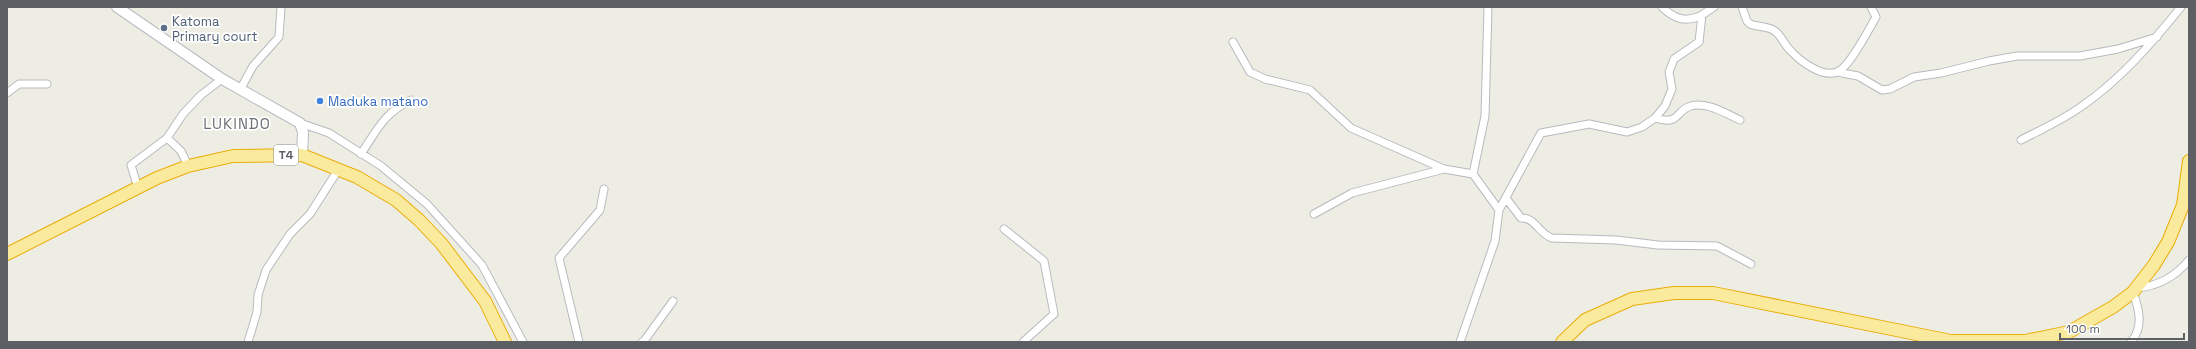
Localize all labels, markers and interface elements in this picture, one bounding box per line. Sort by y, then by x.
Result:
place label: Katoma Primary court [172,13,257,45]
marker: Katoma Primary court [159,23,169,33]
place label: Maduka matano [328,93,428,110]
marker: Maduka matano [315,96,325,106]
district label: LUKINDO [203,114,271,133]
road number: T4 [274,145,298,165]
scale bar [2060,315,2184,341]
text: 100 m [2066,321,2100,337]

